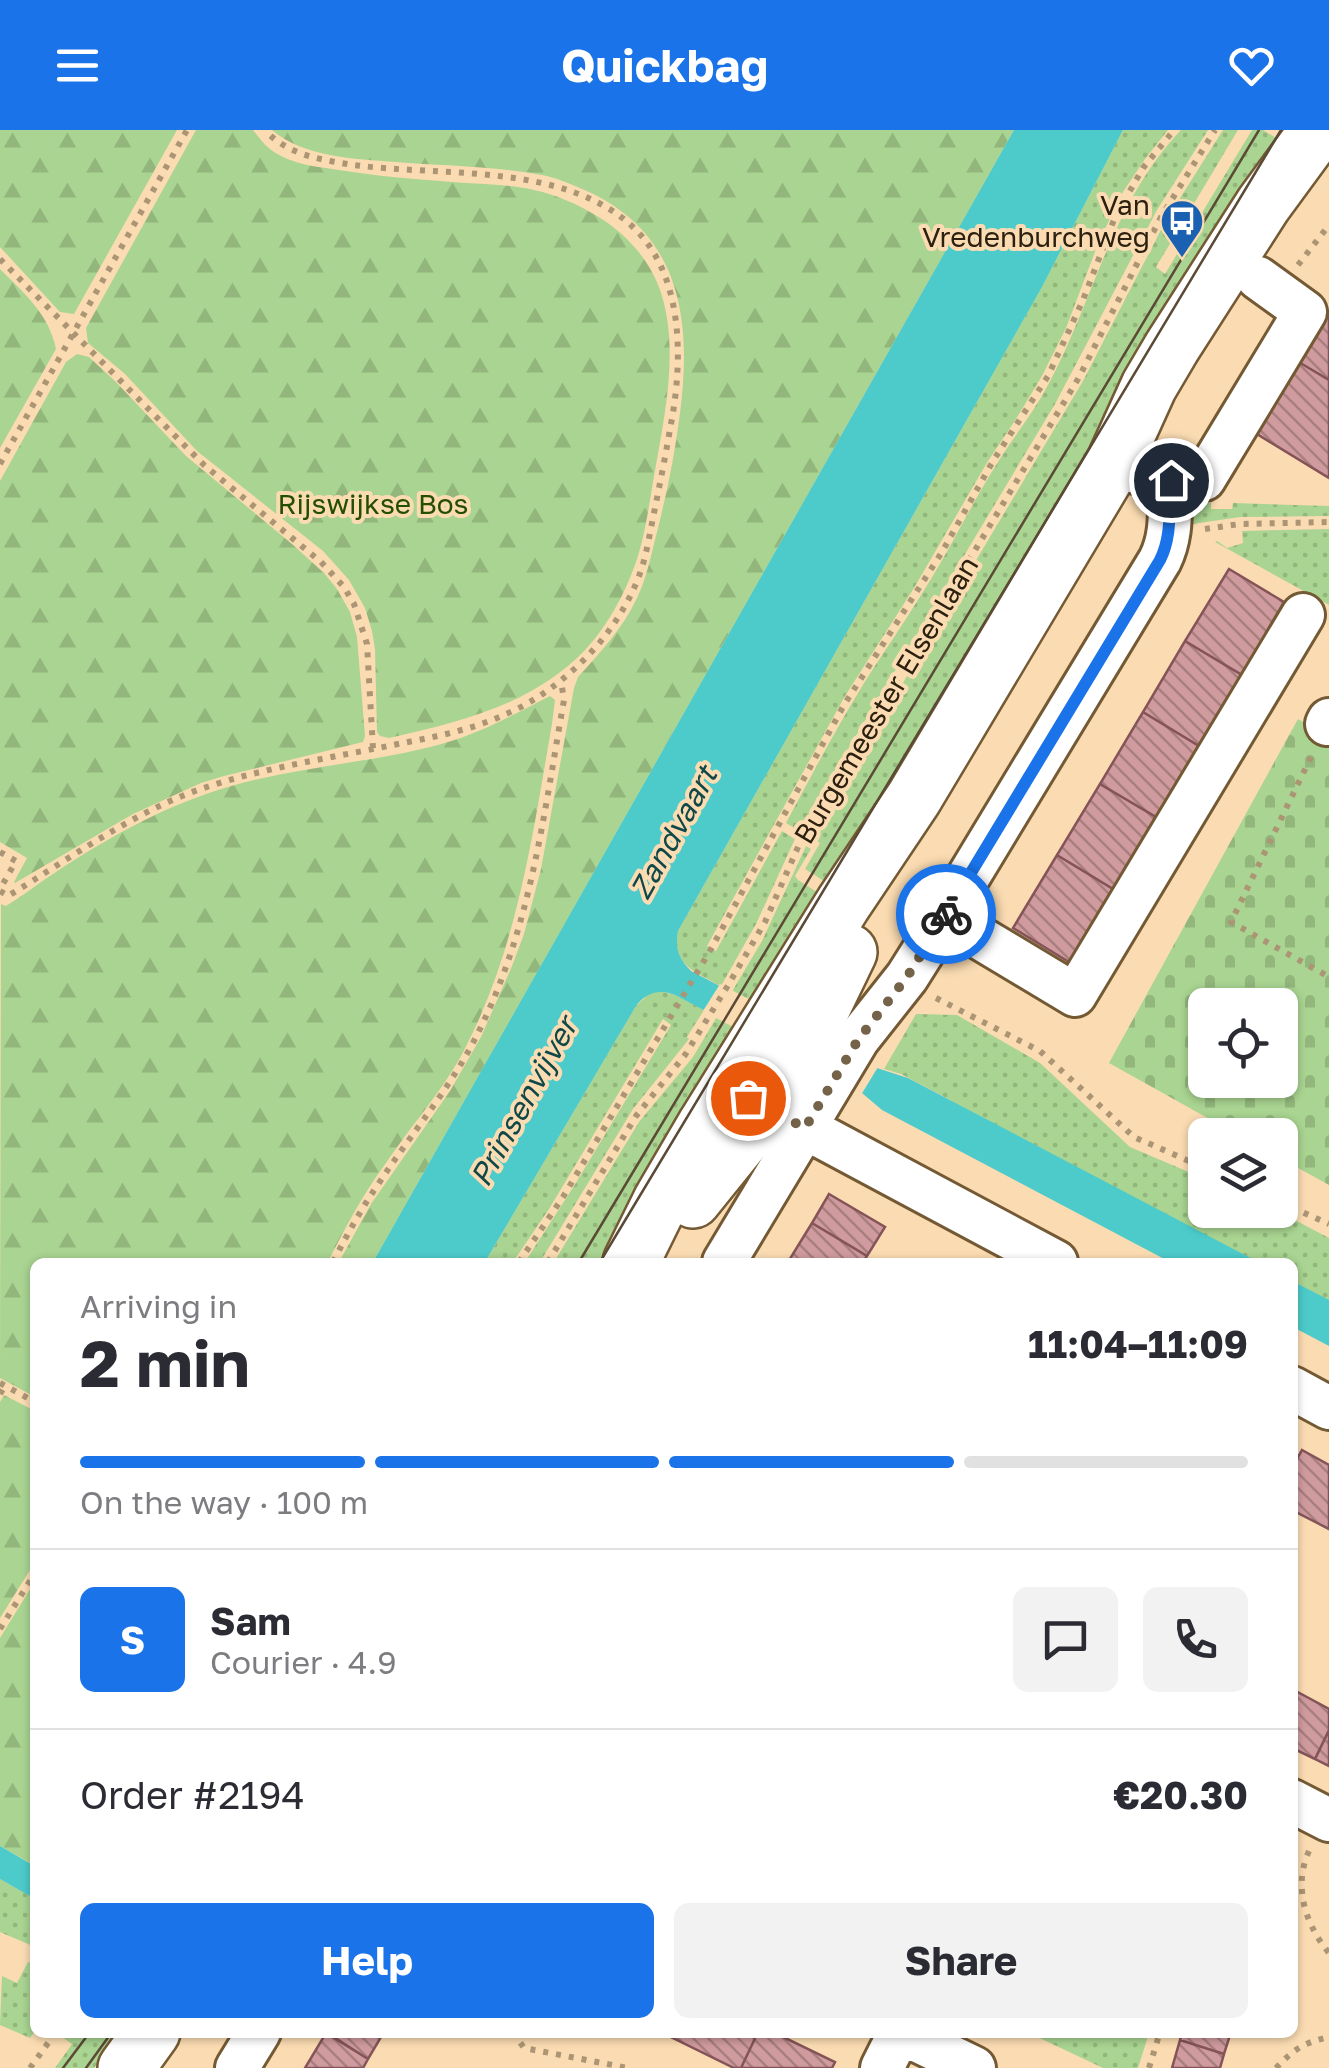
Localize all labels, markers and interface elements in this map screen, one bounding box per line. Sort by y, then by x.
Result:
icon: menu [50,38,105,93]
text: Quickbag [561,38,768,92]
icon: heart [1224,38,1279,93]
place label: Van Vredenburchweg [922,188,1150,253]
bus stop icon: Van Vredenburchweg [1159,198,1205,259]
pin [1129,438,1214,523]
icon: home [1144,453,1199,508]
park label: Rijswijkse Bos [278,487,468,520]
street label: Burgemeester Elsenlaan [787,550,985,849]
water label: Zandvaart [622,757,726,905]
courier [896,864,996,964]
icon: bike [919,887,974,942]
map controls [1188,988,1298,1228]
button: locate [1188,988,1298,1098]
water label: Prinsenvijver [462,1007,586,1192]
pin [706,1056,791,1141]
icon: bag [721,1071,776,1126]
button: layers [1188,1118,1298,1228]
text: Arriving in [80,1287,237,1325]
text: 11:04–11:09 [1028,1321,1248,1366]
text: 2 min [80,1323,250,1401]
text: On the way · 100 m [80,1483,368,1521]
button: chat [1013,1587,1118,1692]
button: phone [1143,1587,1248,1692]
text: Sam [210,1598,291,1643]
text: S [120,1617,145,1662]
text: Courier · 4.9 [210,1643,397,1681]
text: Order #2194 [80,1772,305,1817]
text: €20.30 [1113,1772,1248,1817]
button: Help [80,1903,654,2018]
button: Share [674,1903,1248,2018]

